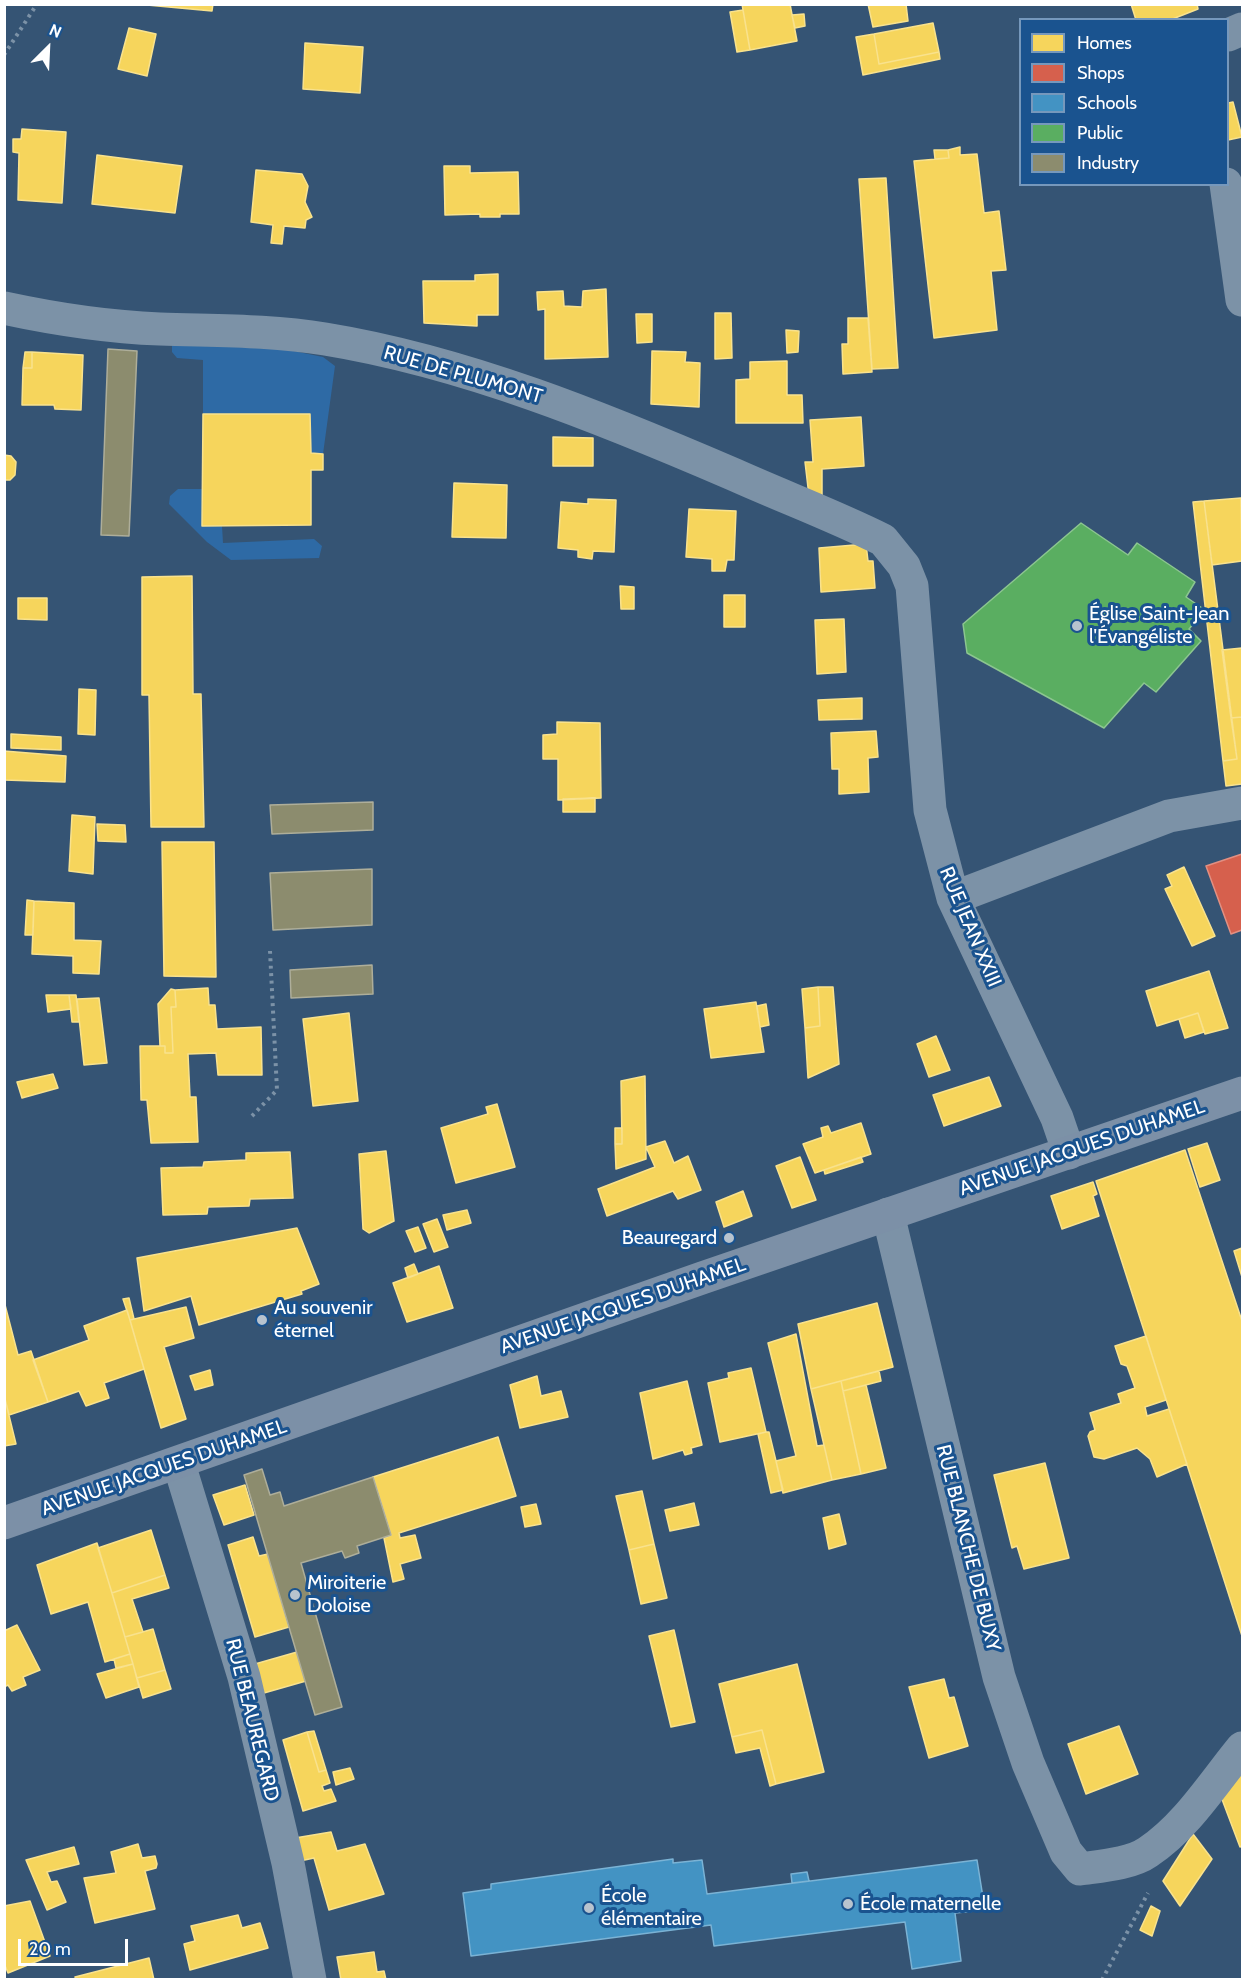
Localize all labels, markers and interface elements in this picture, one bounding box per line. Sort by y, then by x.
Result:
north arrow [18,18,78,78]
legend [1019,18,1229,186]
text: N [46,20,65,42]
text: Homes [1077,32,1132,54]
text: Shops [1077,62,1125,84]
text: Schools [1077,92,1137,114]
text: Public [1077,122,1123,144]
text: Industry [1077,152,1139,174]
street label: RUE DE PLUMONT [381,341,545,409]
place label: Église Saint-Jean l'Évangéliste [1089,602,1229,649]
marker: Église Saint-Jean l'Évangéliste [1070,619,1084,633]
street label: RUE JEAN XXIII [934,863,1006,991]
street label: AVENUE JACQUES DUHAMEL [956,1095,1208,1201]
place label: Beauregard [622,1226,717,1250]
marker: Beauregard [722,1231,736,1245]
street label: AVENUE JACQUES DUHAMEL [497,1253,749,1359]
place label: Au souvenir éternel [274,1296,372,1343]
marker: Au souvenir éternel [255,1313,269,1327]
street label: AVENUE JACQUES DUHAMEL [38,1415,290,1521]
street label: RUE BLANCHE DE BUXY [931,1442,1005,1654]
place label: Miroiterie Doloise [307,1571,386,1618]
marker: Miroiterie Doloise [288,1588,302,1602]
street label: RUE BEAUREGARD [220,1636,284,1804]
place label: École élémentaire [601,1884,702,1931]
place label: École maternelle [860,1892,1001,1916]
marker: École maternelle [841,1897,855,1911]
marker: École élémentaire [582,1901,596,1915]
scale bar [21,1927,130,1965]
text: 20 m [29,1938,71,1960]

